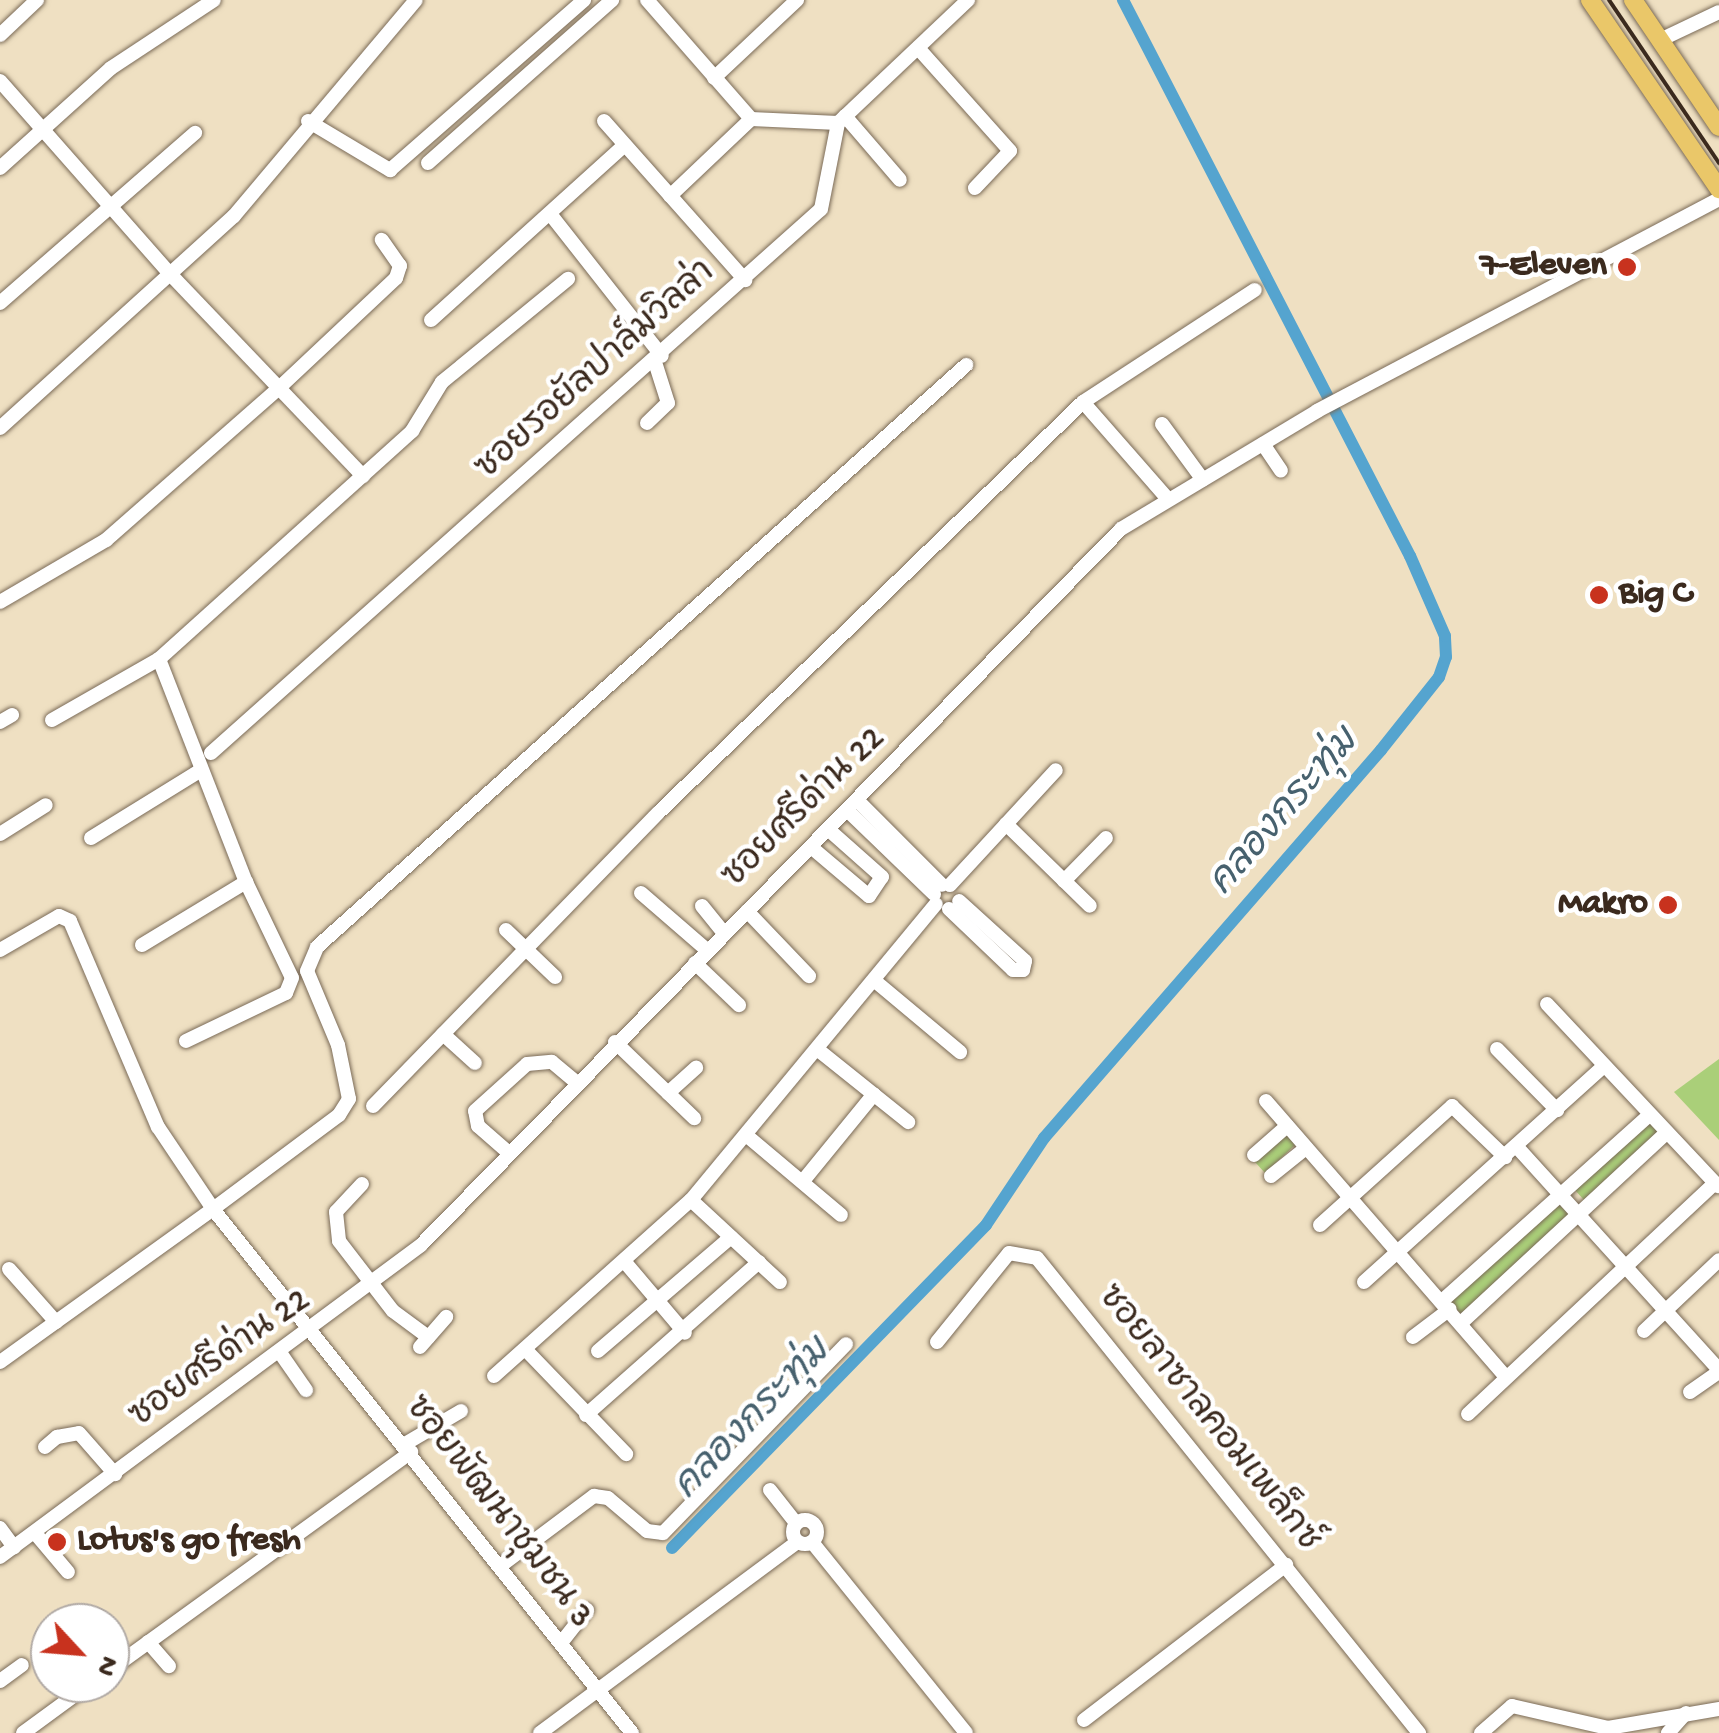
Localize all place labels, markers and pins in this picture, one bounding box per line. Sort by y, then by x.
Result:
place label: 7-Eleven [1480,246,1607,288]
marker: 7-Eleven [1616,256,1638,278]
place label: Big C [1619,574,1692,616]
marker: Big C [1588,584,1610,606]
place label: Makro [1558,884,1648,926]
marker: Makro [1657,894,1679,916]
place label: Lotus's go fresh [77,1521,301,1563]
marker: Lotus's go fresh [46,1531,68,1553]

